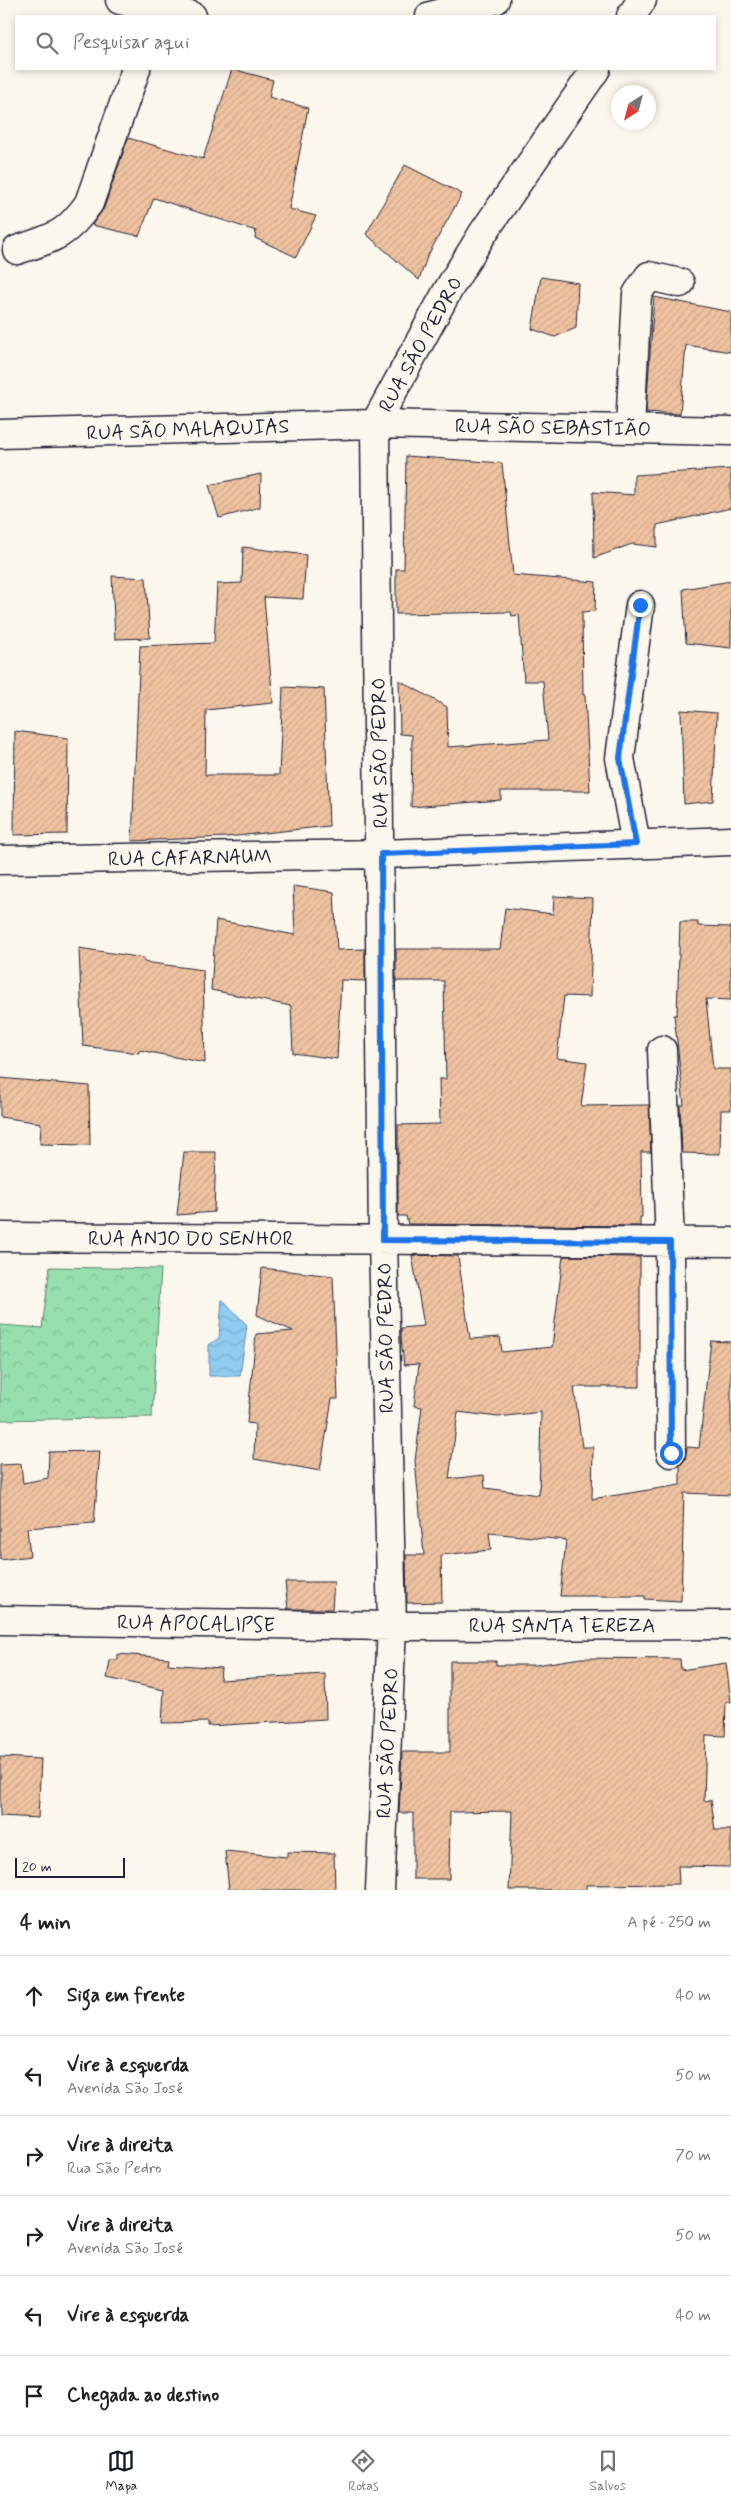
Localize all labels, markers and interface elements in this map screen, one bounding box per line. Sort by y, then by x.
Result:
search box [15,15,716,70]
icon: search [33,29,61,57]
text: Pesquisar aqui [73,30,189,55]
north arrow [611,85,656,130]
street label: RUA SÃO PEDRO [373,272,470,417]
street label: RUA SÃO MALAQUIAS [86,413,290,448]
street label: RUA SÃO SEBASTIÃO [455,413,651,444]
route end [629,594,652,617]
street label: RUA SÃO PEDRO [366,677,395,829]
street label: RUA CAFARNAUM [108,844,272,873]
street label: RUA ANJO DO SENHOR [88,1226,294,1253]
street label: RUA SÃO PEDRO [372,1262,401,1414]
route start [660,1442,683,1465]
street label: RUA APOCALIPSE [117,1610,275,1639]
street label: RUA SANTA TEREZA [469,1613,655,1640]
street label: RUA SÃO PEDRO [371,1667,406,1819]
scale bar [15,1855,125,1878]
text: 20 m [22,1858,52,1876]
text: 4 min [20,1909,71,1937]
text: A pé · 250 m [627,1912,711,1933]
icon: ahead [20,1982,48,2010]
text: Siga em frente [67,1983,185,2008]
text: 40 m [675,1985,711,2006]
text: Vire à esquerda [67,2053,189,2078]
icon: left [20,2062,48,2090]
text: 50 m [675,2065,711,2086]
text: Avenida São José [67,2078,183,2099]
text: Vire à direita [67,2133,173,2158]
icon: right [20,2142,48,2170]
text: 70 m [675,2145,711,2166]
text: Rua São Pedro [67,2158,162,2179]
text: Vire à direita [67,2213,173,2238]
icon: right [20,2222,48,2250]
text: 50 m [675,2225,711,2246]
text: Avenida São José [67,2238,183,2259]
icon: left [20,2302,48,2330]
text: Vire à esquerda [67,2303,189,2328]
text: 40 m [675,2305,711,2326]
icon: arrive [20,2382,48,2410]
text: Chegada ao destino [67,2383,219,2408]
tab: Mapa [105,2447,137,2495]
tab: Rotas [348,2447,379,2495]
tab: Salvos [589,2447,626,2495]

